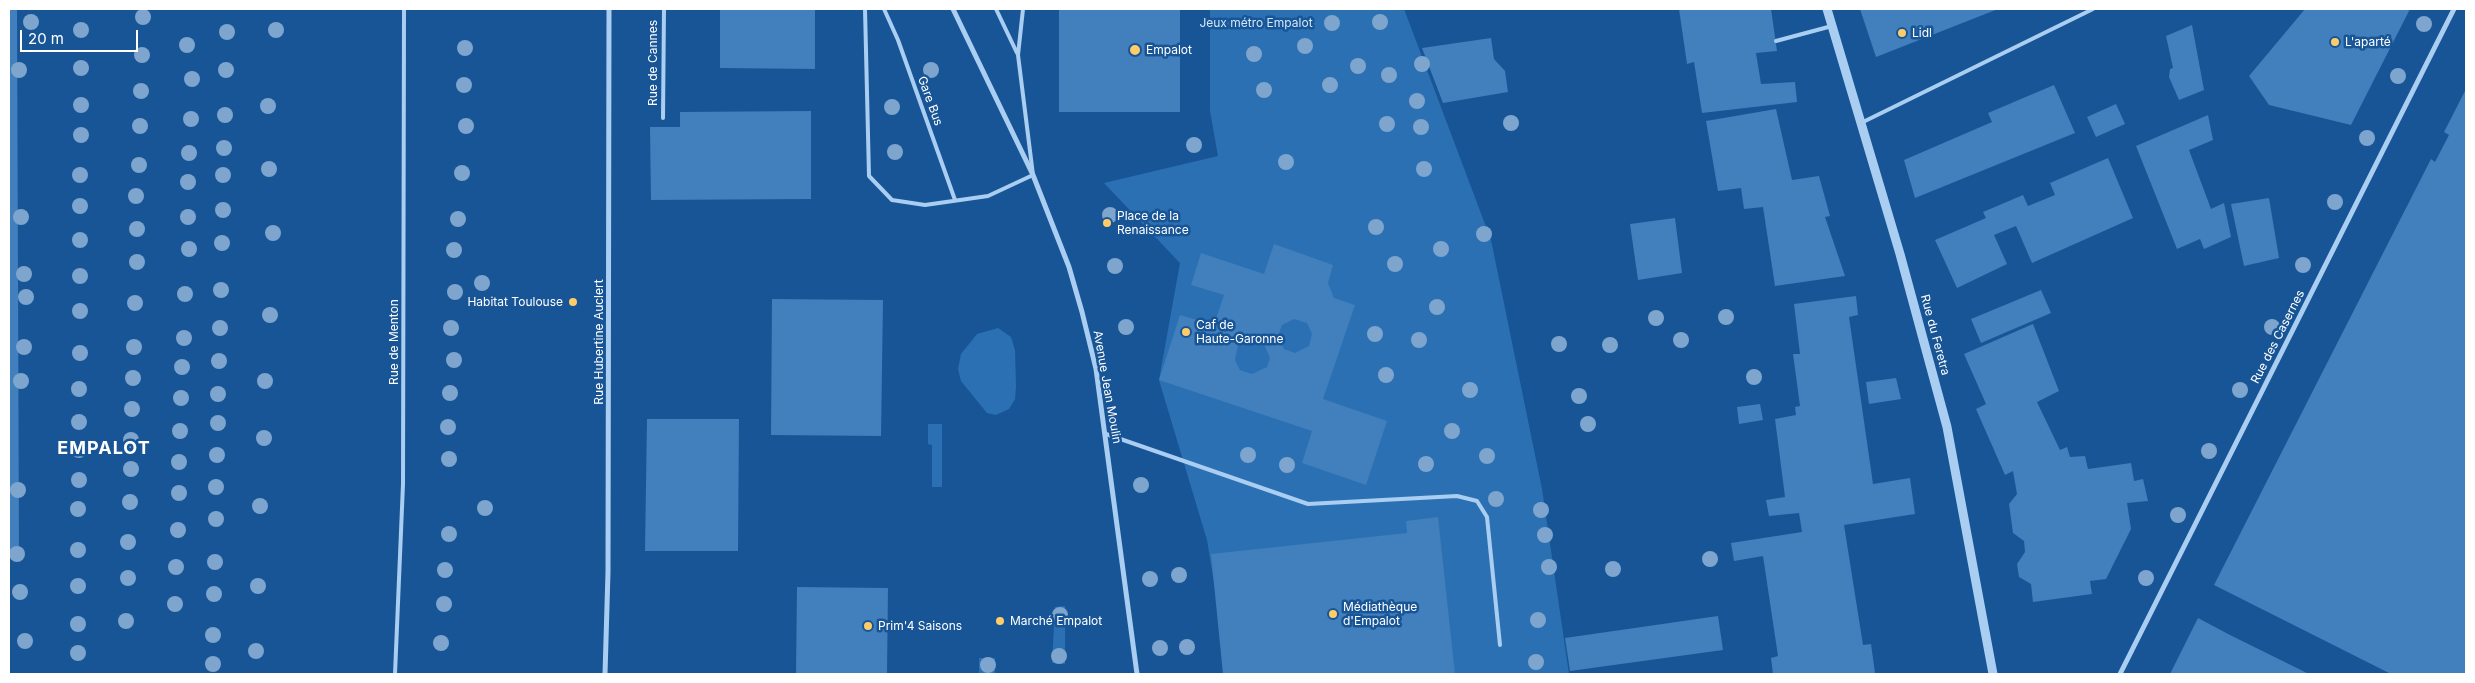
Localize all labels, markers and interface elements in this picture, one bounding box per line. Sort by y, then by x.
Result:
park label: Jeux métro Empalot [1199,16,1313,30]
scale bar [22,20,140,52]
street label: Rue de Cannes [646,20,660,106]
place label: Lidl [1912,26,1932,40]
marker: Lidl [1896,27,1908,39]
text: 20 m [28,29,64,48]
place label: L'aparté [2345,35,2391,49]
marker: L'aparté [2329,36,2341,48]
marker: Empalot [1128,43,1142,57]
place label: Empalot [1146,43,1192,57]
street label: Gare Bus [914,74,946,128]
place label: Place de la Renaissance [1117,209,1189,237]
marker: Place de la Renaissance [1101,217,1113,229]
street label: Rue Hubertine Auclert [592,279,606,405]
street label: Rue des Casernes [2248,288,2308,386]
street label: Rue du Feretra [1917,293,1953,377]
place label: Habitat Toulouse [467,295,563,309]
marker: Habitat Toulouse [567,296,579,308]
street label: Rue de Menton [387,299,401,385]
place label: Caf de Haute-Garonne [1196,318,1283,346]
marker: Caf de Haute-Garonne [1180,326,1192,338]
street label: Avenue Jean Moulin [1090,329,1124,445]
district label: EMPALOT [56,438,152,460]
place label: Médiathèque d'Empalot [1343,600,1417,628]
marker: Médiathèque d'Empalot [1327,608,1339,620]
place label: Marché Empalot [1010,614,1102,628]
marker: Marché Empalot [994,615,1006,627]
place label: Prim'4 Saisons [878,619,962,633]
marker: Prim'4 Saisons [862,620,874,632]

